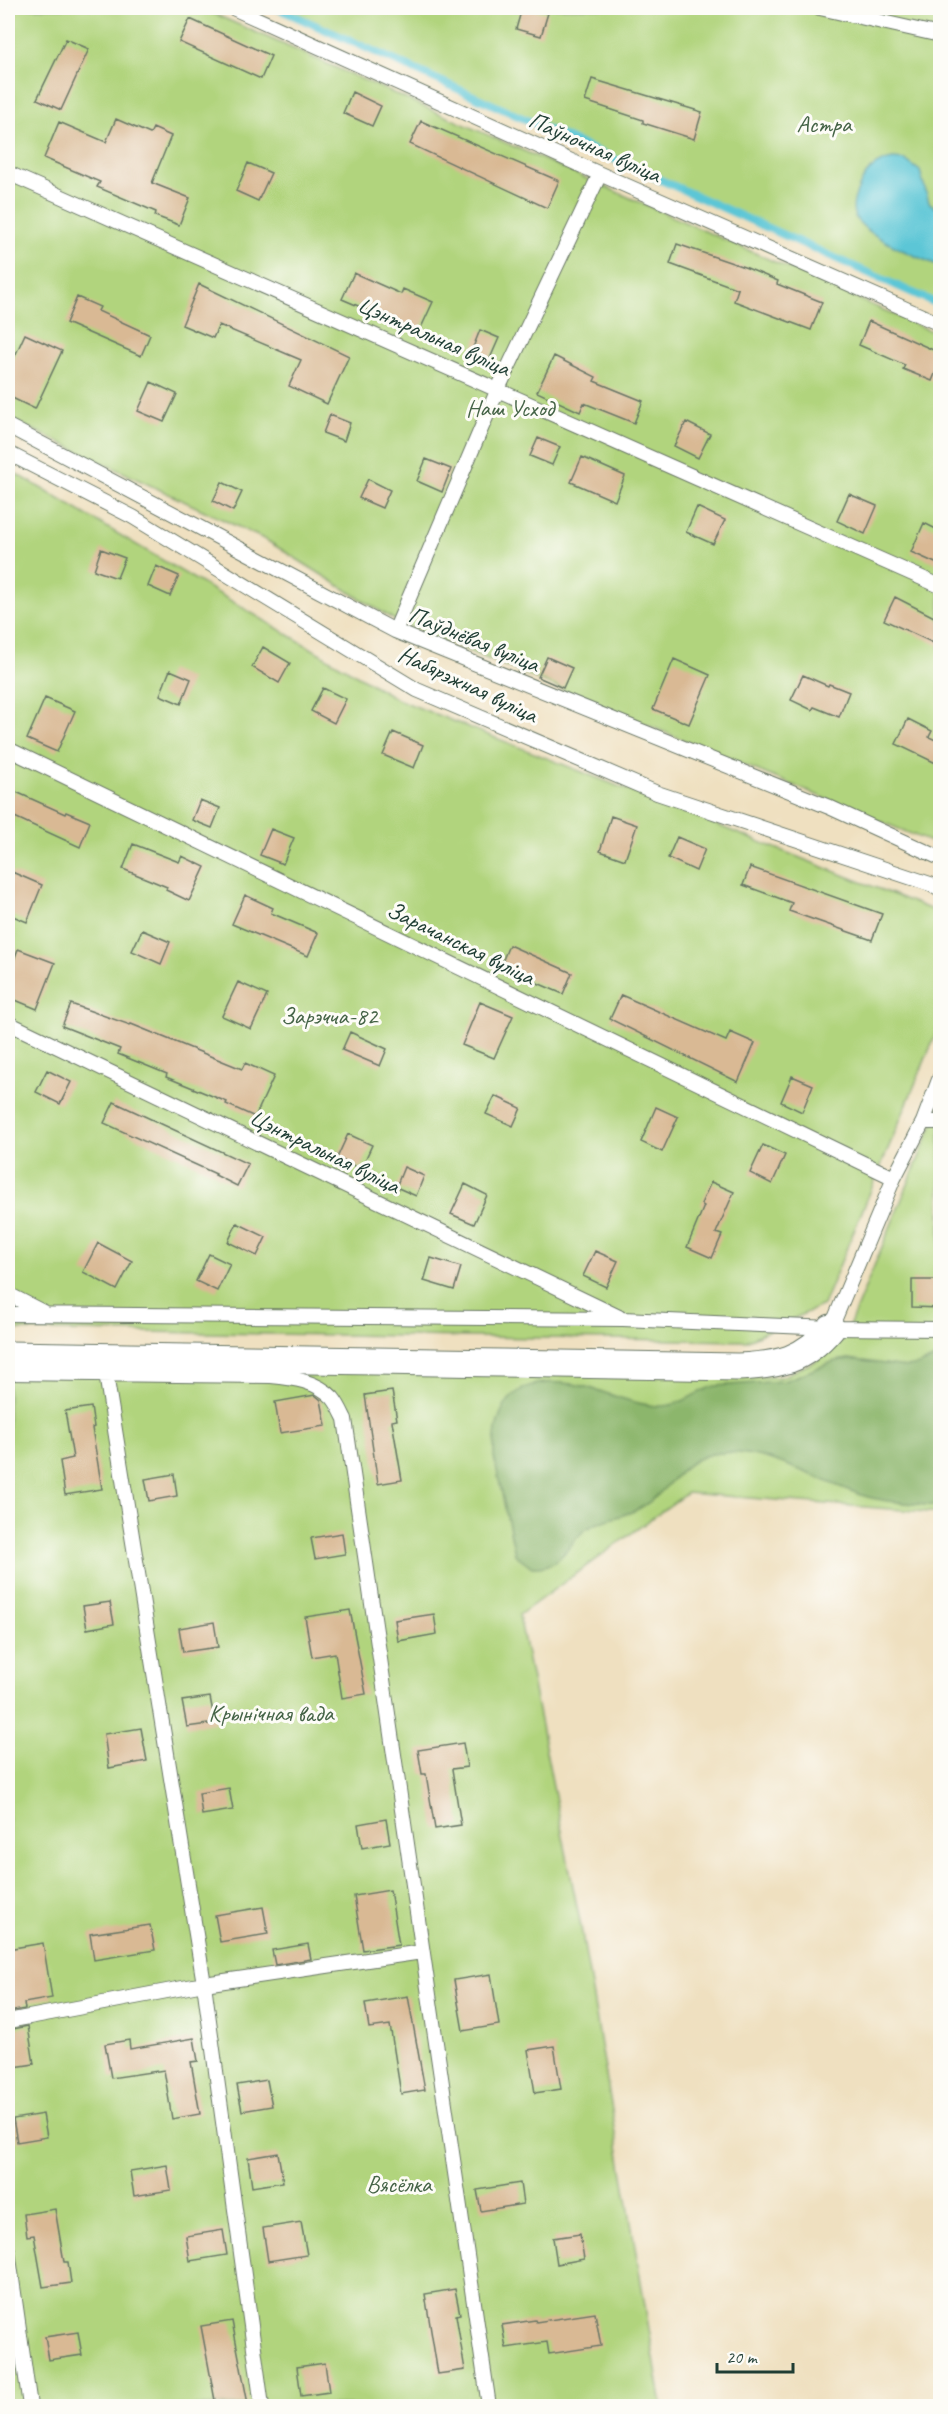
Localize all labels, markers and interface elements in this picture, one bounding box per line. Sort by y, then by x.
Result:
street label: Паўночная вуліца [524,104,667,190]
park label: Астра [797,109,853,139]
street label: Цэнтральная вуліца [353,289,516,384]
park label: Наш Усход [466,393,557,423]
street label: Паўднёвая вуліца [404,599,545,679]
street label: Набярэжная вуліца [393,639,544,730]
street label: Зарачанская вуліца [382,894,541,992]
park label: Зарэчча-82 [281,1001,380,1031]
street label: Цэнтральная вуліца [245,1102,406,1201]
park label: Крынічная вада [209,1698,335,1728]
park label: Вясёлка [366,2169,433,2199]
scale bar [717,2336,794,2374]
text: 20 m [726,2346,759,2368]

